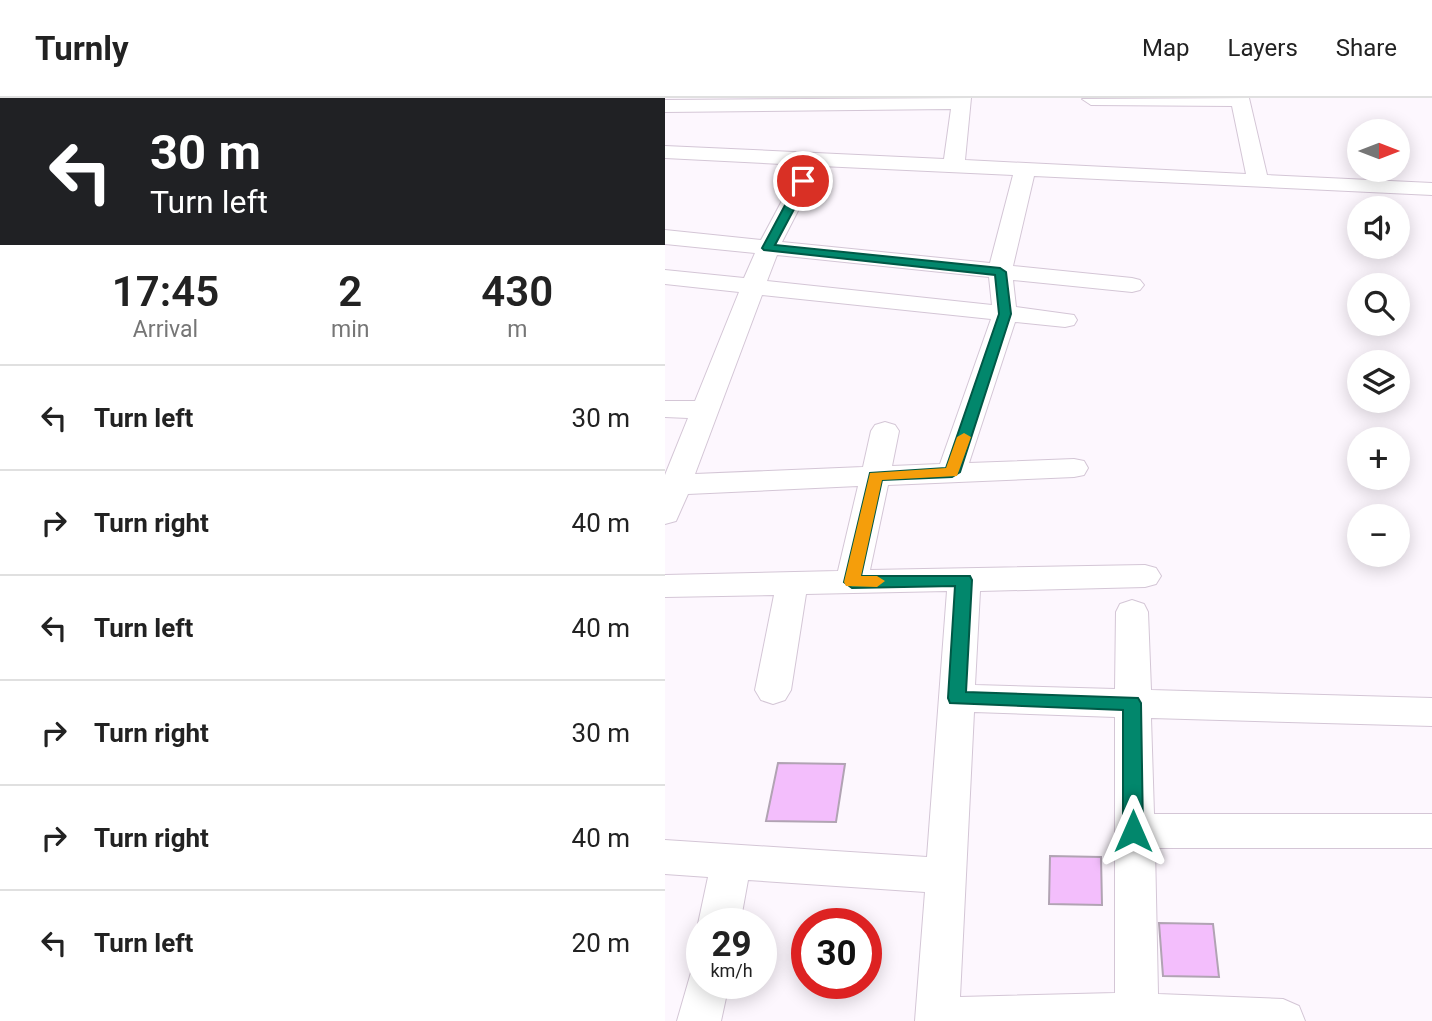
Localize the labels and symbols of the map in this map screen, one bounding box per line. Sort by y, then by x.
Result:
north arrow [1347,119,1411,182]
pin [773,151,833,211]
position arrow [1096,794,1170,868]
speed limit sign: 30 [791,908,882,999]

